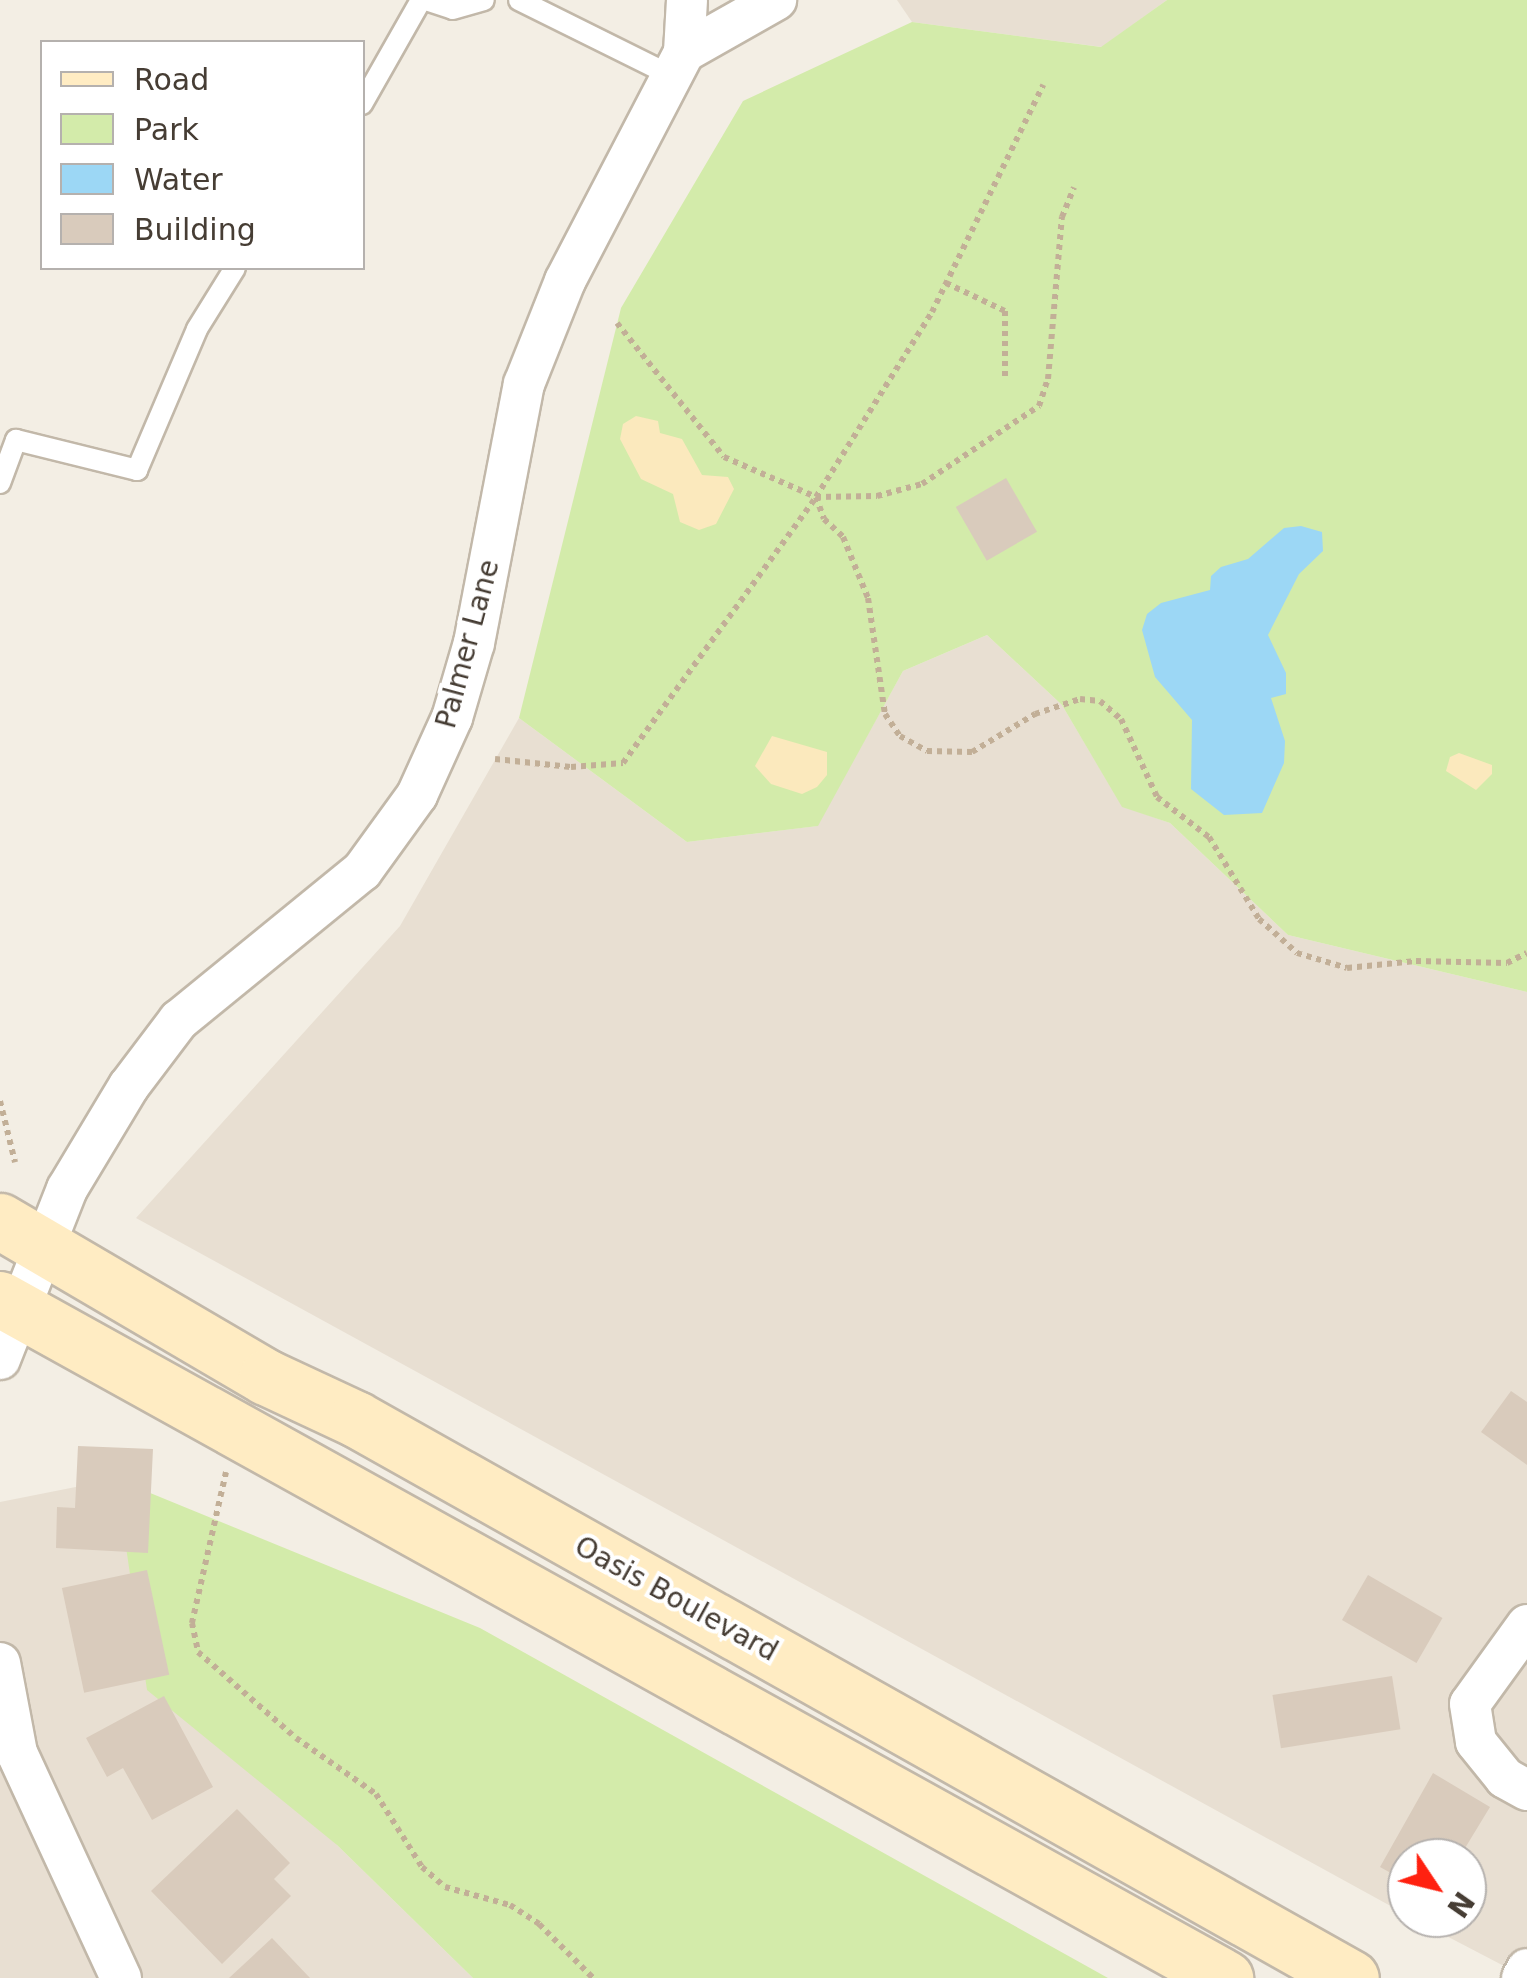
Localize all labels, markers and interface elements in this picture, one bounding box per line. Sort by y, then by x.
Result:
legend [40,40,365,270]
text: Road [134,62,209,97]
text: Park [134,112,199,147]
text: Water [134,162,223,197]
text: Building [134,212,256,247]
street label: Palmer Lane [429,556,507,732]
street label: Oasis Boulevard [569,1529,783,1669]
north arrow [1387,1838,1487,1938]
text: N [1440,1885,1481,1923]

